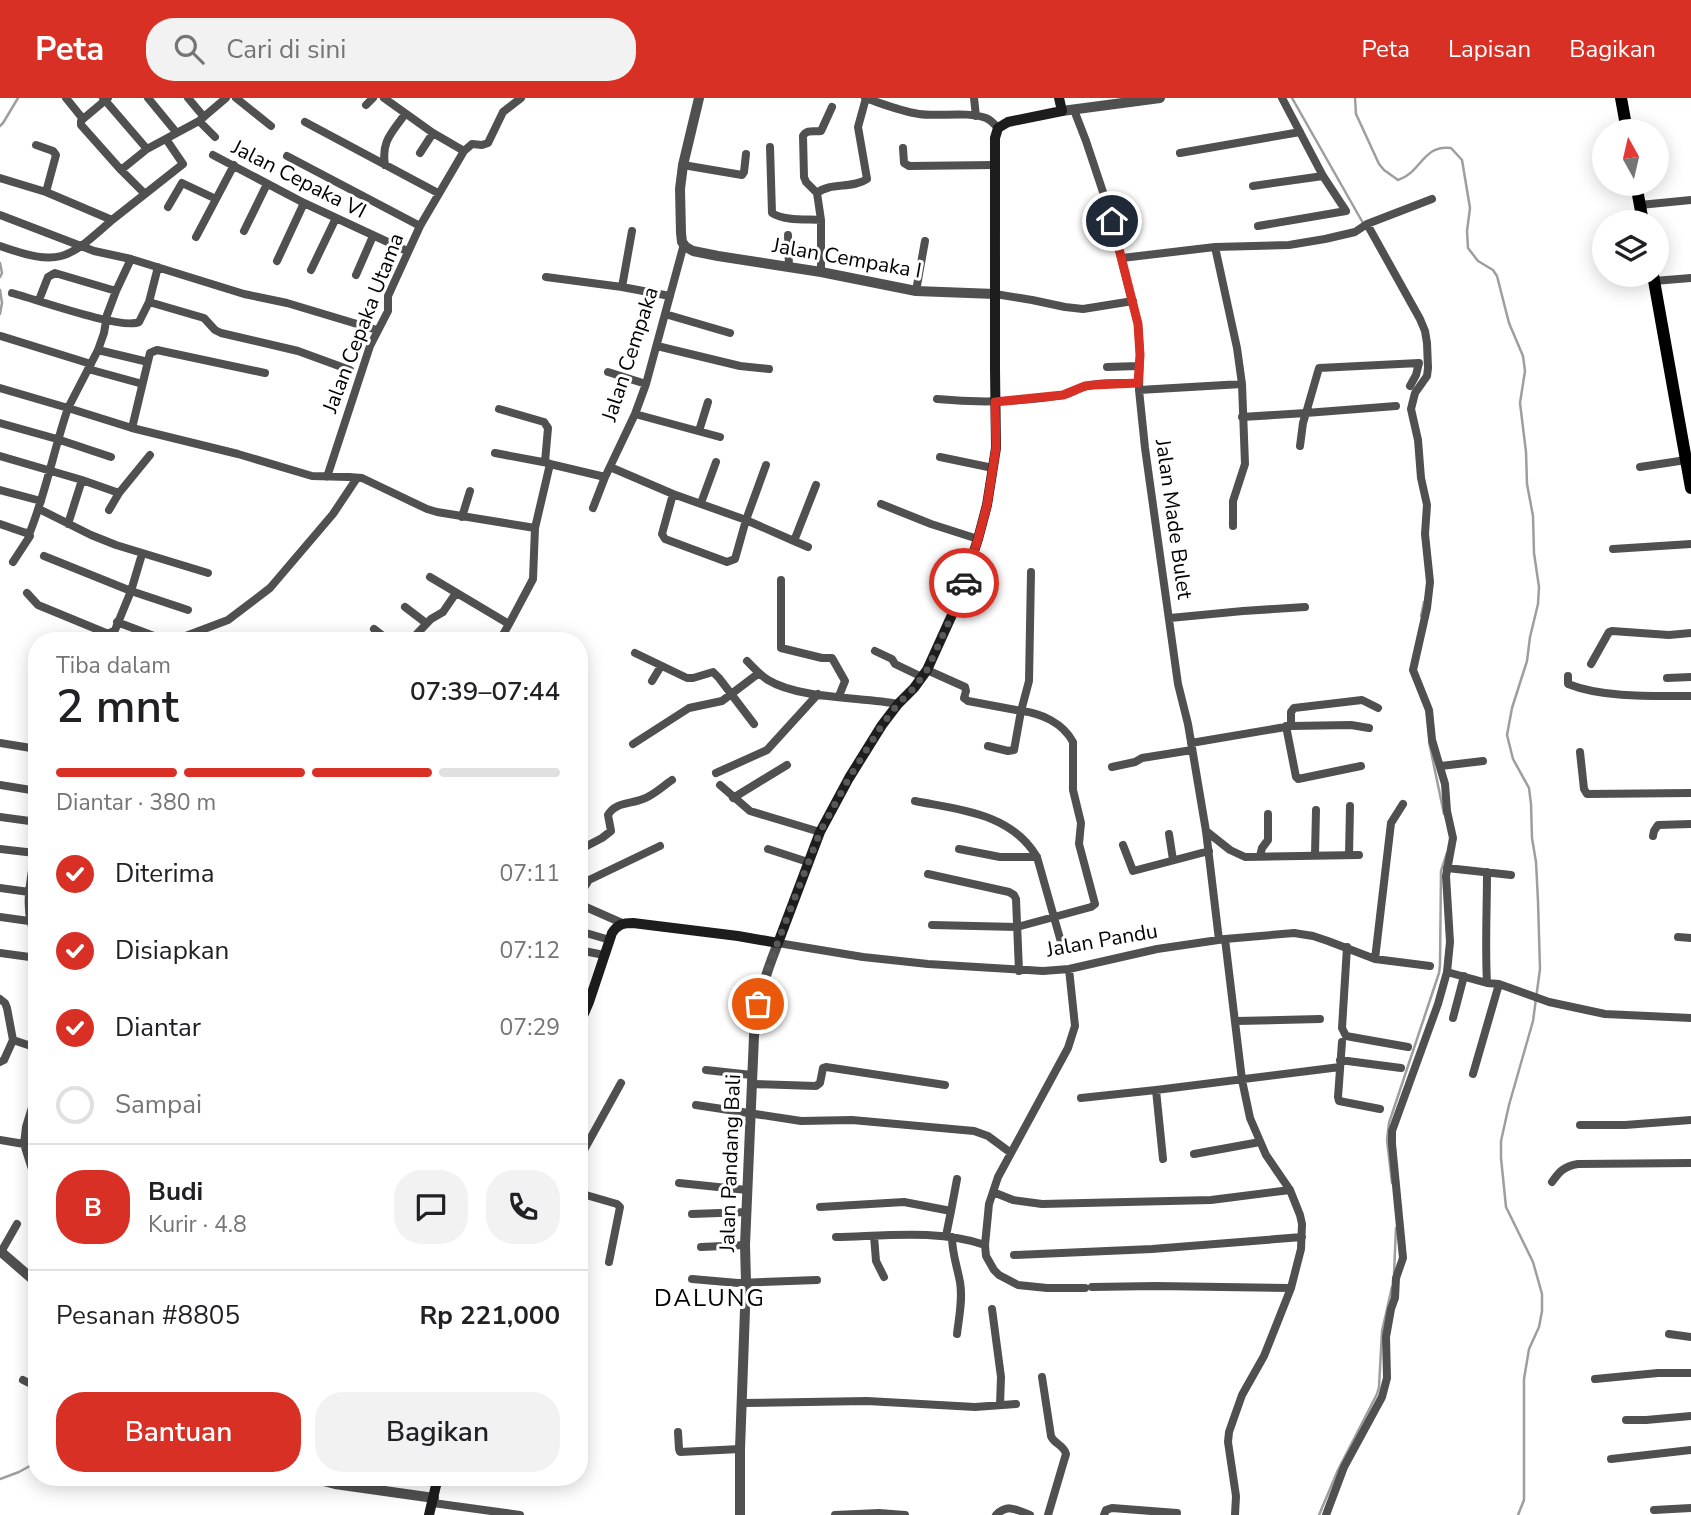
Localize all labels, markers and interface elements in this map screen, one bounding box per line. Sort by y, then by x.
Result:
search box [146,18,636,81]
text: Peta [35,27,104,72]
icon: search [170,30,208,68]
text: Cari di sini [226,32,346,67]
text: Peta [1361,33,1410,65]
text: Lapisan [1448,33,1531,65]
text: Bagikan [1569,33,1656,65]
north arrow [1592,119,1670,196]
map controls [1592,119,1669,287]
street label: Jalan Cepaka VI [226,133,371,225]
pin [1082,191,1142,251]
icon: home [1093,202,1131,240]
button: layers [1592,210,1669,287]
street label: Jalan Cepaka Utama [315,229,410,418]
street label: Jalan Cempaka I [769,231,924,285]
street label: Jalan Cempaka [595,283,665,426]
street label: Jalan Made Bulet [1149,436,1199,601]
courier [929,548,999,618]
icon: car [945,564,983,602]
text: Tiba dalam [56,650,171,681]
text: 07:39–07:44 [410,674,560,709]
text: 2 mnt [56,675,179,738]
text: Diantar · 380 m [56,787,216,818]
icon: check [56,855,94,893]
text: Diterima [115,856,215,891]
text: 07:11 [500,858,560,889]
street label: Jalan Pandu [1043,916,1160,964]
icon: check [56,932,94,970]
text: Disiapkan [115,933,229,968]
text: 07:12 [500,935,560,966]
pin [728,974,788,1034]
icon: bag [739,985,777,1023]
icon: check [56,1009,94,1047]
text: Diantar [115,1010,201,1045]
text: 07:29 [500,1012,560,1043]
street label: Jalan Pandang Bali [713,1074,747,1253]
text: Sampai [115,1087,202,1122]
button: chat [394,1170,468,1244]
button: phone [486,1170,560,1244]
text: Budi [148,1174,203,1209]
text: B [84,1190,102,1225]
text: Kurir · 4.8 [148,1209,247,1240]
district label: DALUNG [654,1282,766,1314]
text: Pesanan #8805 [56,1298,240,1333]
text: Rp 221,000 [419,1298,560,1333]
button: Bantuan [56,1392,301,1472]
button: Bagikan [315,1392,560,1472]

